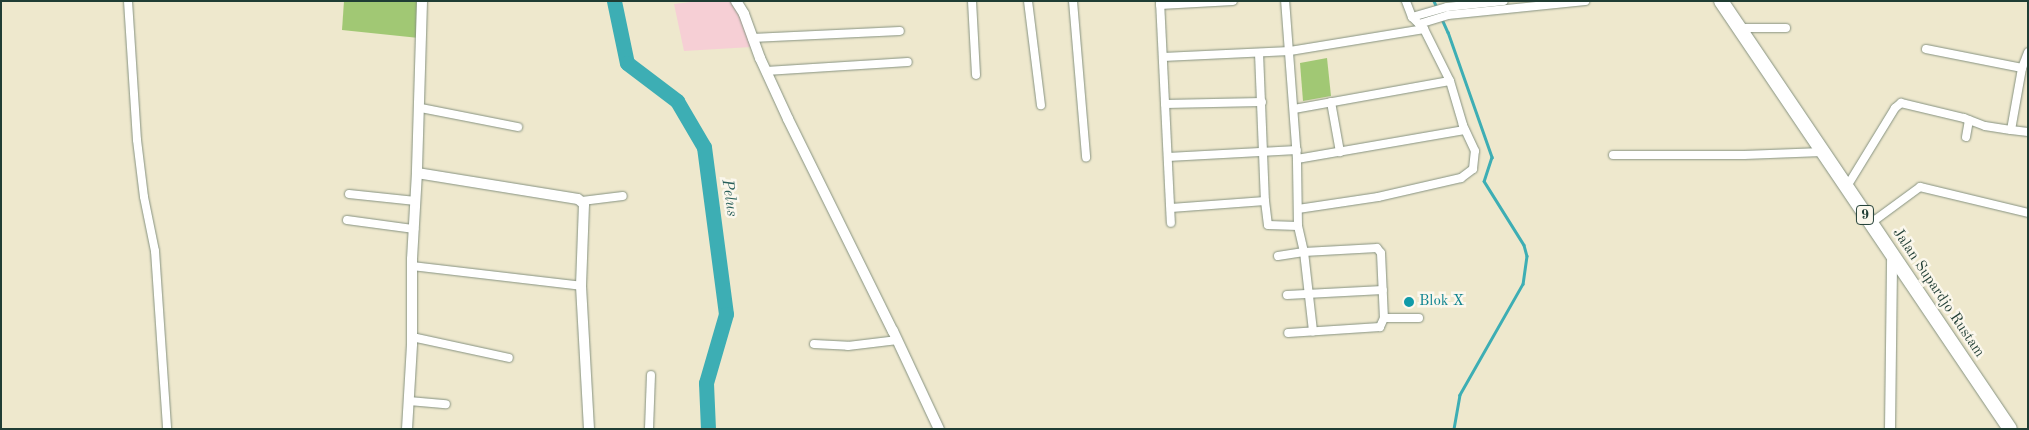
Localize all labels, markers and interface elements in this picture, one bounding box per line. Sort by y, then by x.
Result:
water label: Pelus [717,178,741,218]
road number: 9 [1855,204,1875,226]
street label: Jalan Supardjo Rustam [1888,225,1988,361]
place label: Blok X [1419,293,1464,311]
marker: Blok X [1403,296,1415,308]

